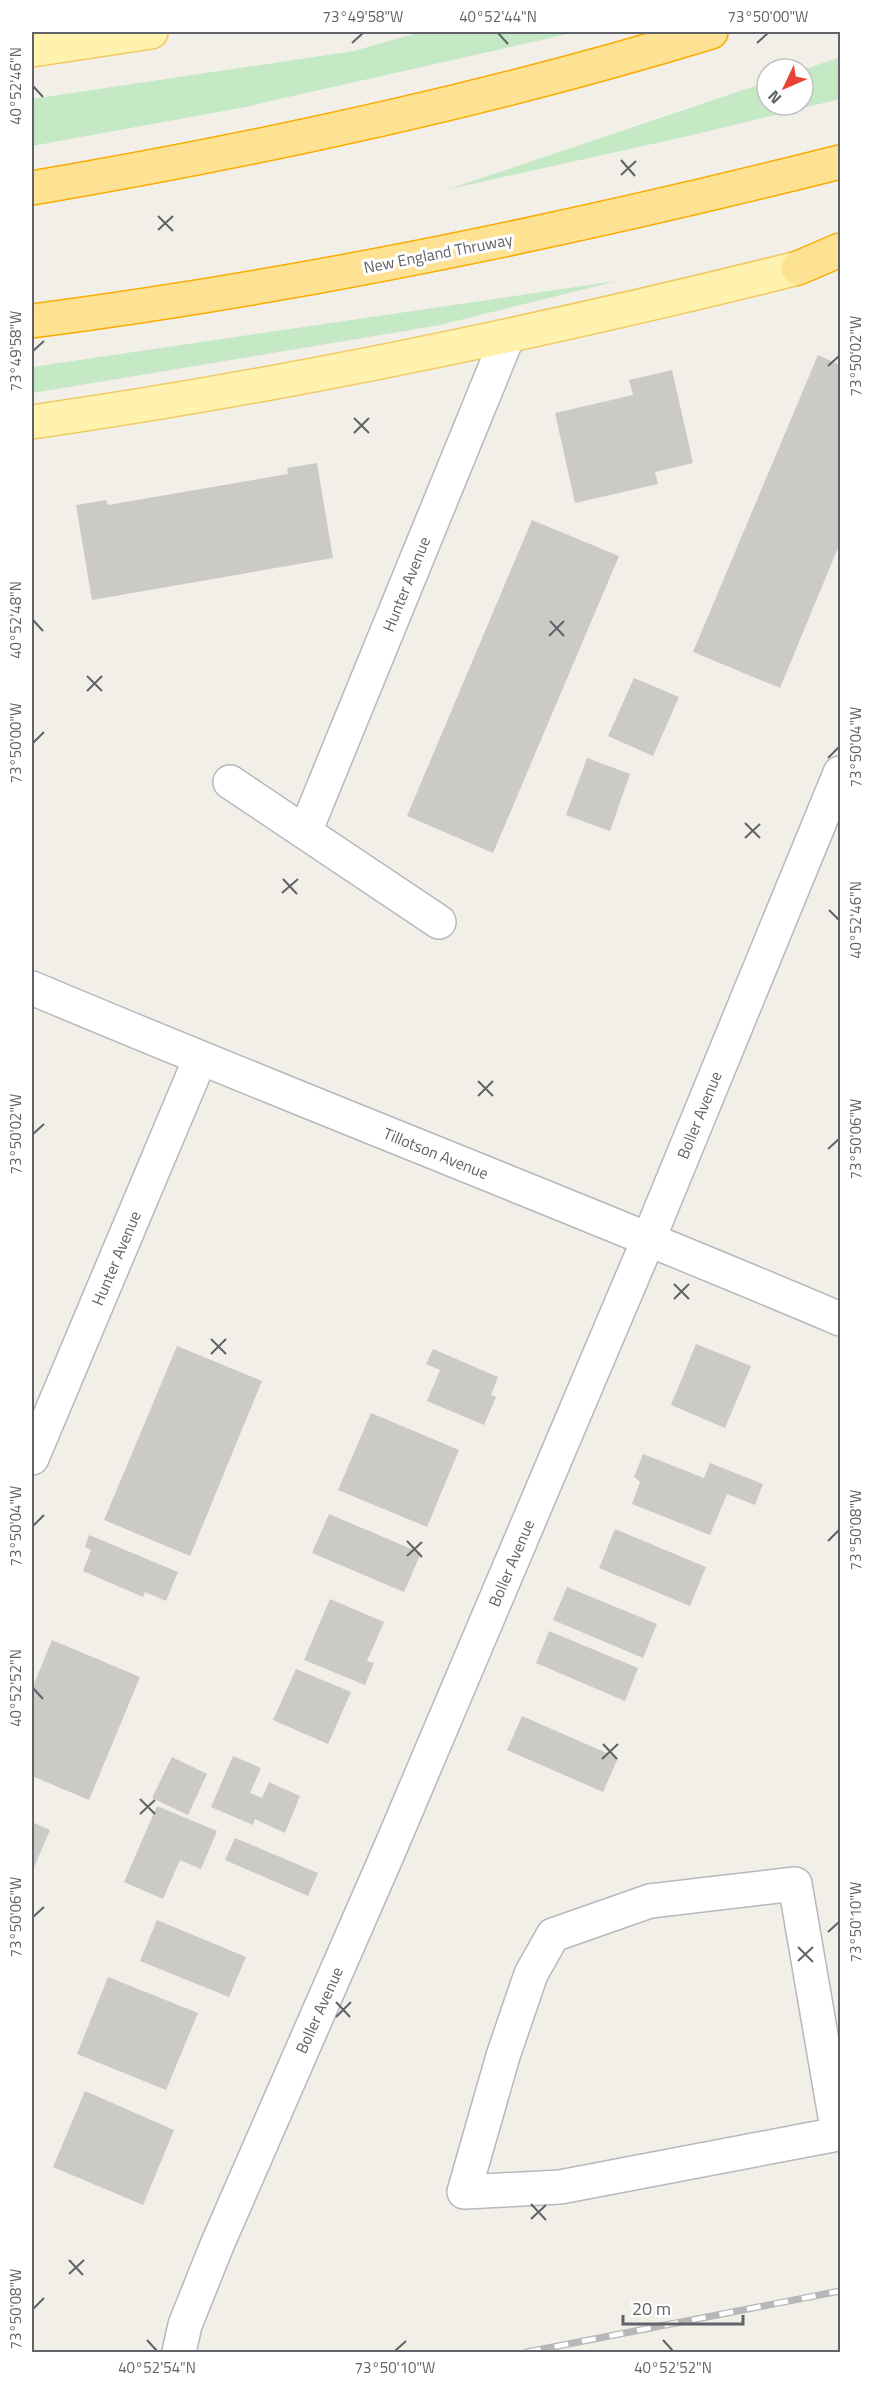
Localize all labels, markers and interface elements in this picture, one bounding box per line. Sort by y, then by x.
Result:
text: 73°49'58"W [323,5,403,28]
text: 40°52'44"N [459,5,537,28]
text: 73°50'00"W [728,5,808,28]
text: 40°52'46"N [4,47,27,125]
north arrow [755,57,815,117]
text: N [762,85,787,110]
street label: New England Thruway [361,227,515,279]
text: 73°49'58"W [4,311,27,391]
text: 73°50'02"W [844,316,867,396]
street label: Hunter Avenue [376,533,436,635]
text: 40°52'48"N [4,581,27,659]
text: 73°50'00"W [4,703,27,783]
text: 73°50'04"W [844,707,867,787]
text: 40°52'46"N [844,881,867,959]
street label: Boller Avenue [670,1067,728,1163]
text: 73°50'02"W [4,1094,27,1174]
text: 73°50'06"W [844,1099,867,1179]
street label: Tillotson Avenue [380,1121,492,1185]
street label: Hunter Avenue [85,1207,147,1309]
text: 73°50'04"W [4,1486,27,1566]
text: 73°50'08"W [844,1490,867,1570]
street label: Boller Avenue [482,1516,540,1610]
text: 40°52'52"N [4,1649,27,1727]
text: 73°50'06"W [4,1877,27,1957]
text: 73°50'10"W [844,1882,867,1962]
street label: Boller Avenue [289,1963,349,2057]
text: 73°50'08"W [4,2269,27,2349]
scale bar [623,2288,743,2326]
text: 20 m [632,2295,671,2322]
text: 40°52'54"N [118,2356,196,2379]
text: 73°50'10"W [355,2356,435,2379]
text: 40°52'52"N [634,2356,712,2379]

